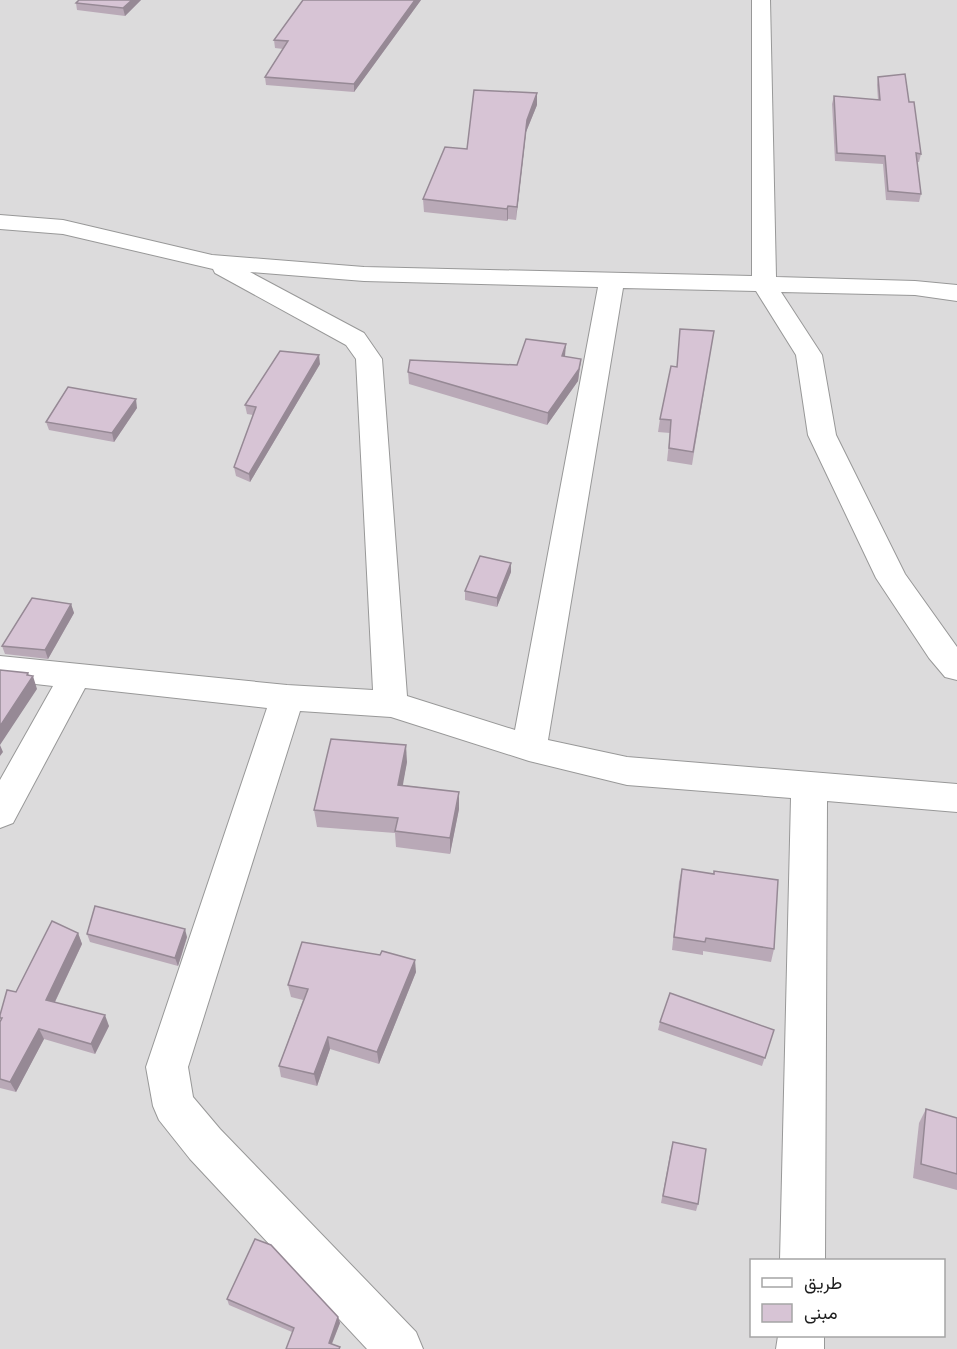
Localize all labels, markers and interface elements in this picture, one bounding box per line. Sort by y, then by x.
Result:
legend [750,1259,945,1337]
text: طريق [804,1272,842,1294]
text: مبنى [804,1302,838,1324]

